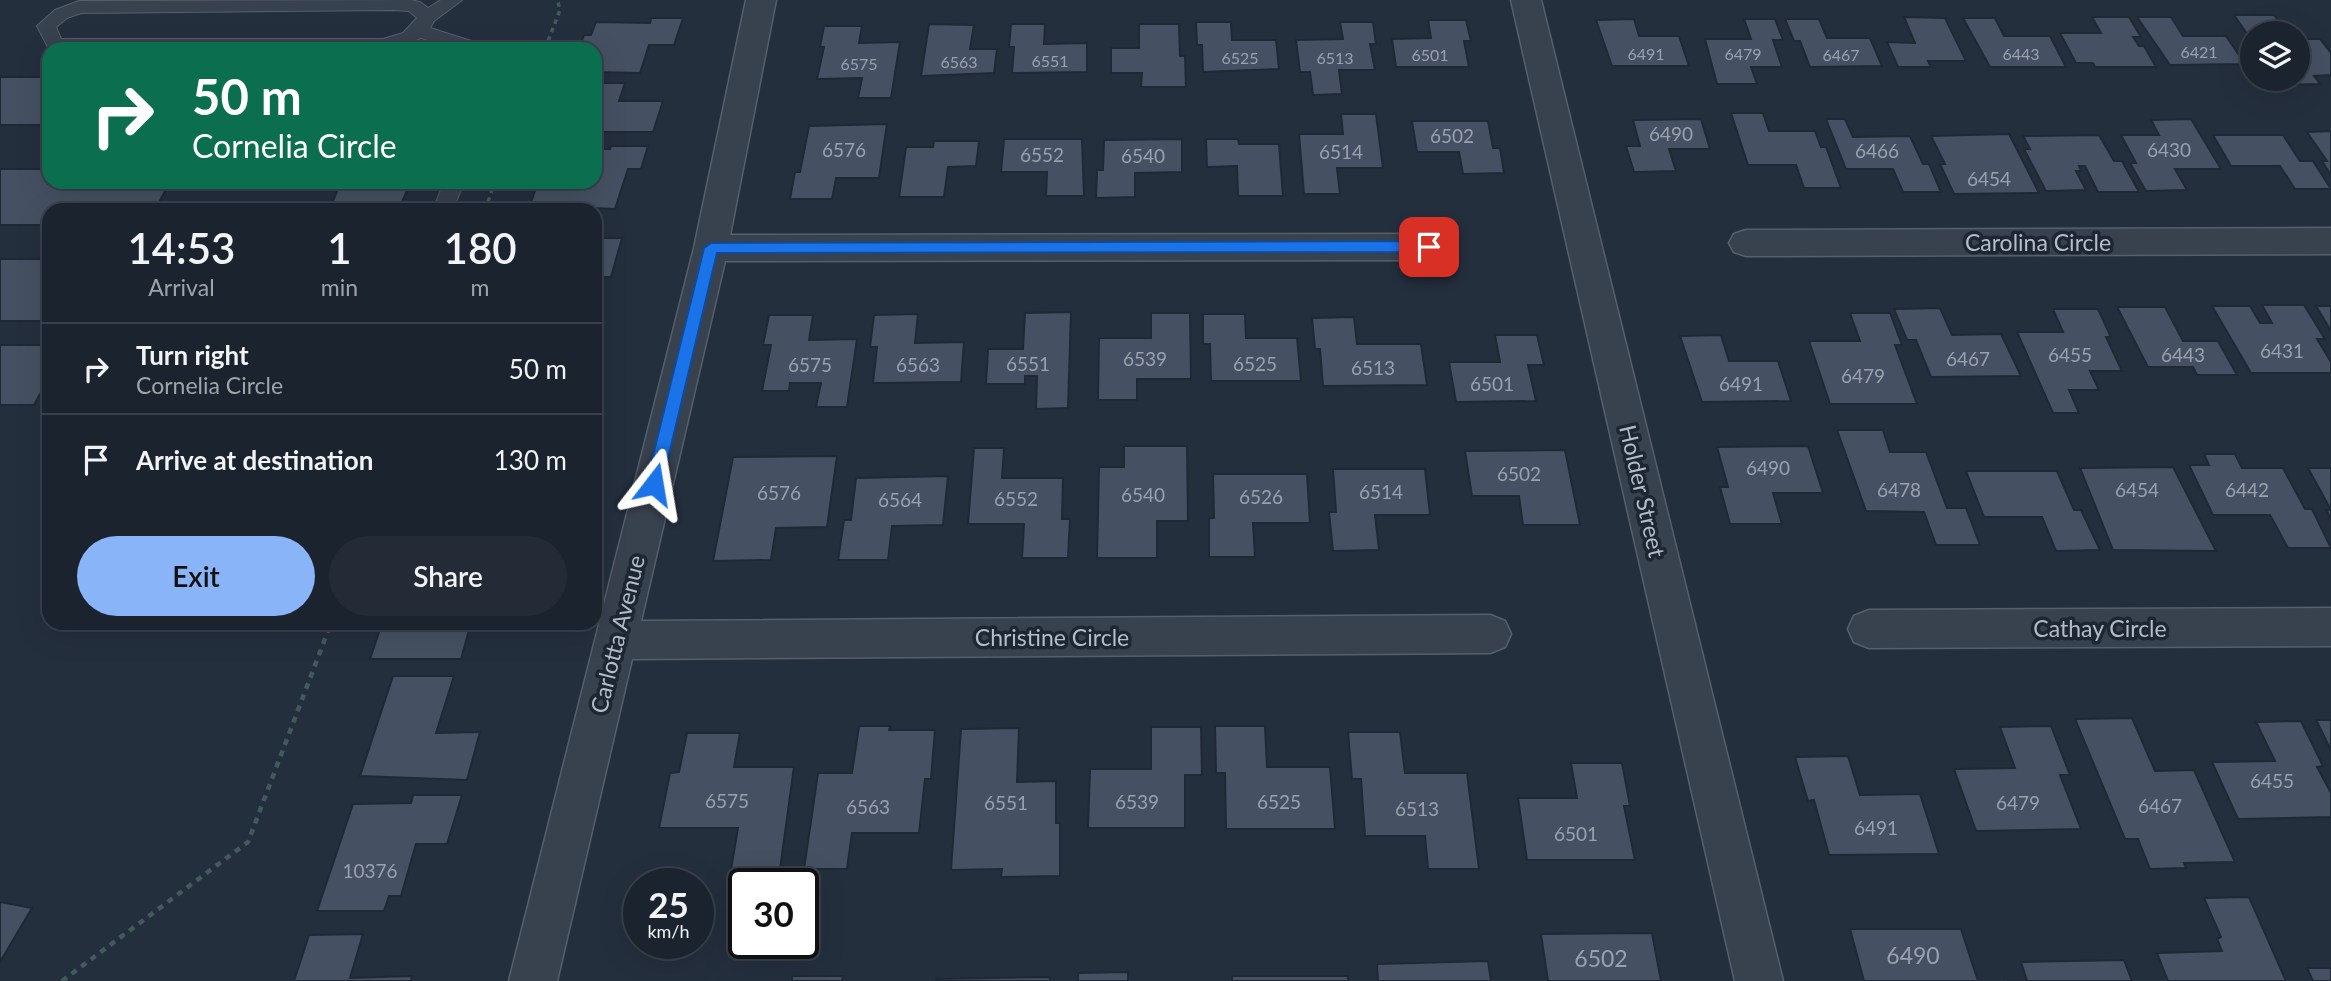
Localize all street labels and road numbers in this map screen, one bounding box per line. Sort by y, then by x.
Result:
street label: Carolina Circle [1965,228,2111,256]
street label: Holder Street [1614,422,1672,561]
street label: Carlotta Avenue [584,552,650,716]
street label: Cathay Circle [2033,614,2167,642]
street label: Christine Circle [975,623,1129,651]

